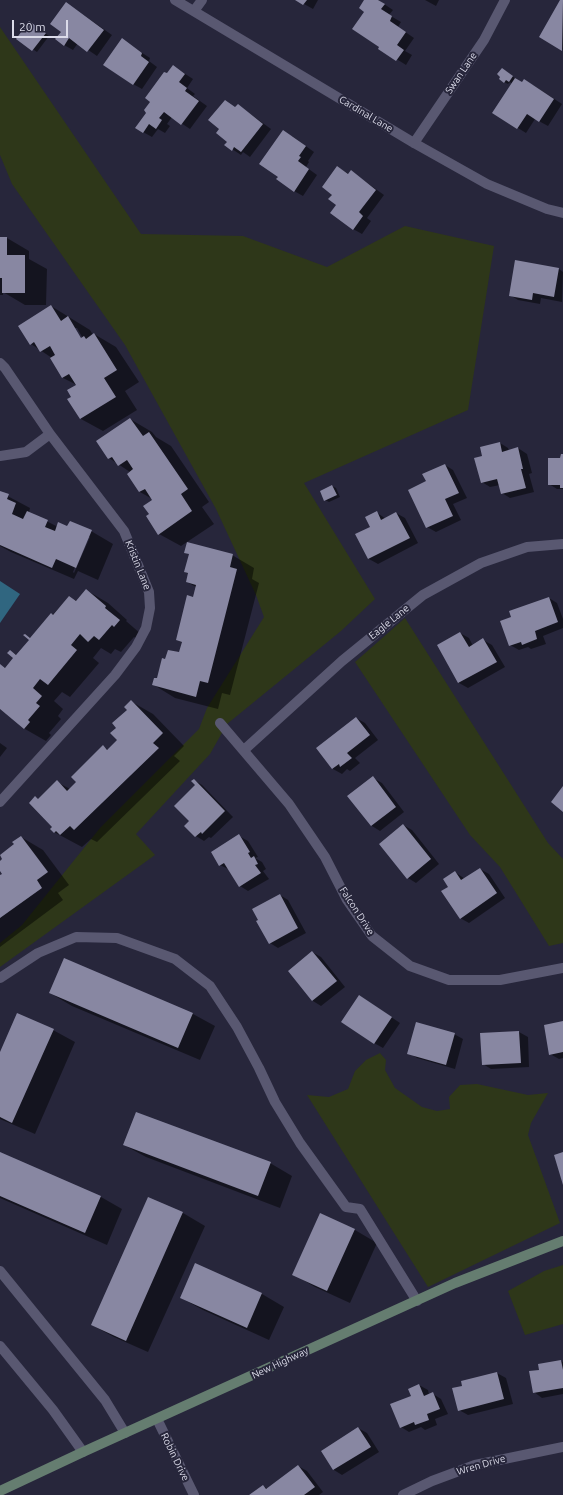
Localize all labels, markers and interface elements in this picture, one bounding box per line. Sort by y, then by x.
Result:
scale bar [14,12,70,38]
text: 20 m [19,20,46,33]
street label: Swan Lane [443,50,479,96]
street label: Cardinal Lane [337,93,395,135]
street label: Kristin Lane [123,538,153,592]
street label: Eagle Lane [366,602,412,642]
street label: Falcon Drive [337,885,377,937]
street label: New Highway [250,1345,310,1381]
street label: Robin Drive [158,1431,192,1483]
street label: Wren Drive [455,1452,507,1478]

